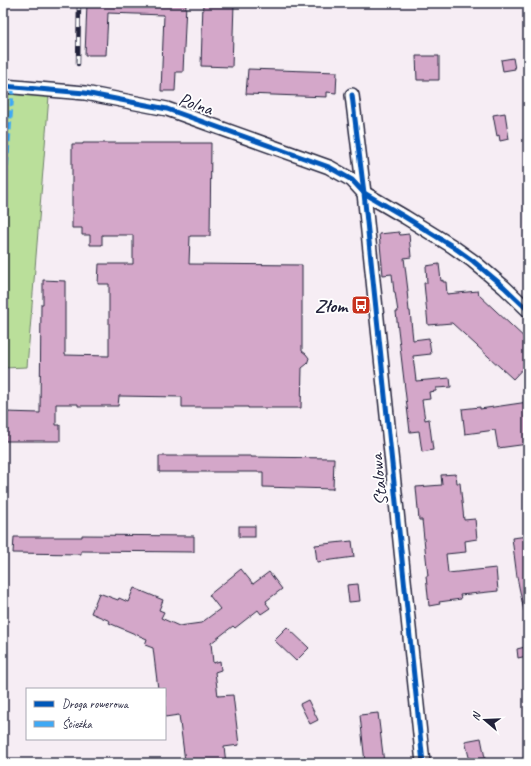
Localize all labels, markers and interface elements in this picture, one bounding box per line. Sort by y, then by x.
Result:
street label: Polna [176,87,217,121]
place label: Złom [315,294,349,318]
bus stop icon: Złom [350,294,372,316]
street label: Stalowa [364,451,394,507]
legend [26,688,166,740]
text: Droga rowerowa [62,696,129,712]
north arrow [465,700,505,740]
text: N [468,709,484,722]
text: Ścieżka [62,716,92,732]

